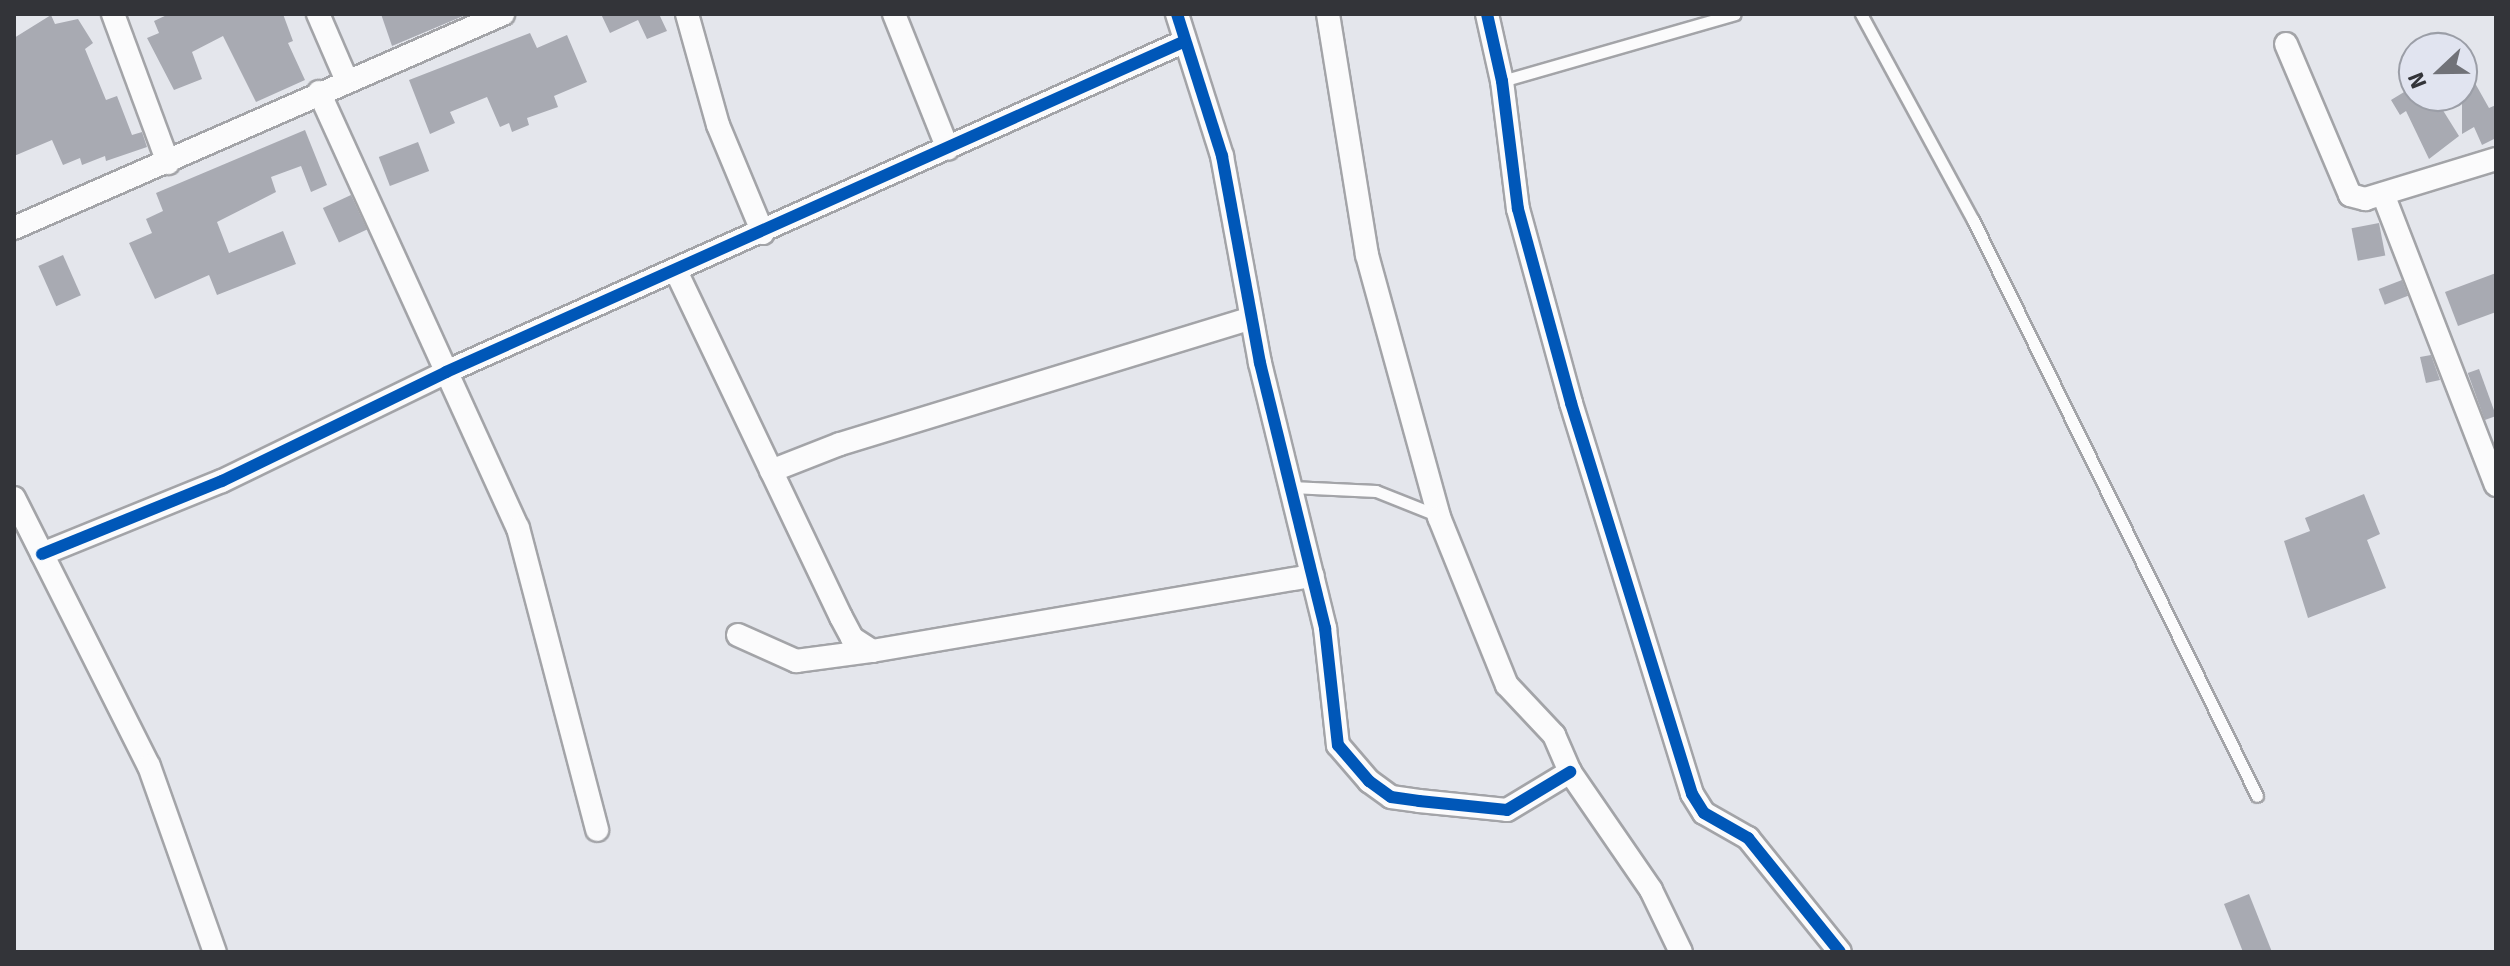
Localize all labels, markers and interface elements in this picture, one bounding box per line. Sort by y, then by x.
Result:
north arrow [2398,32,2478,112]
text: N [2402,68,2433,93]

